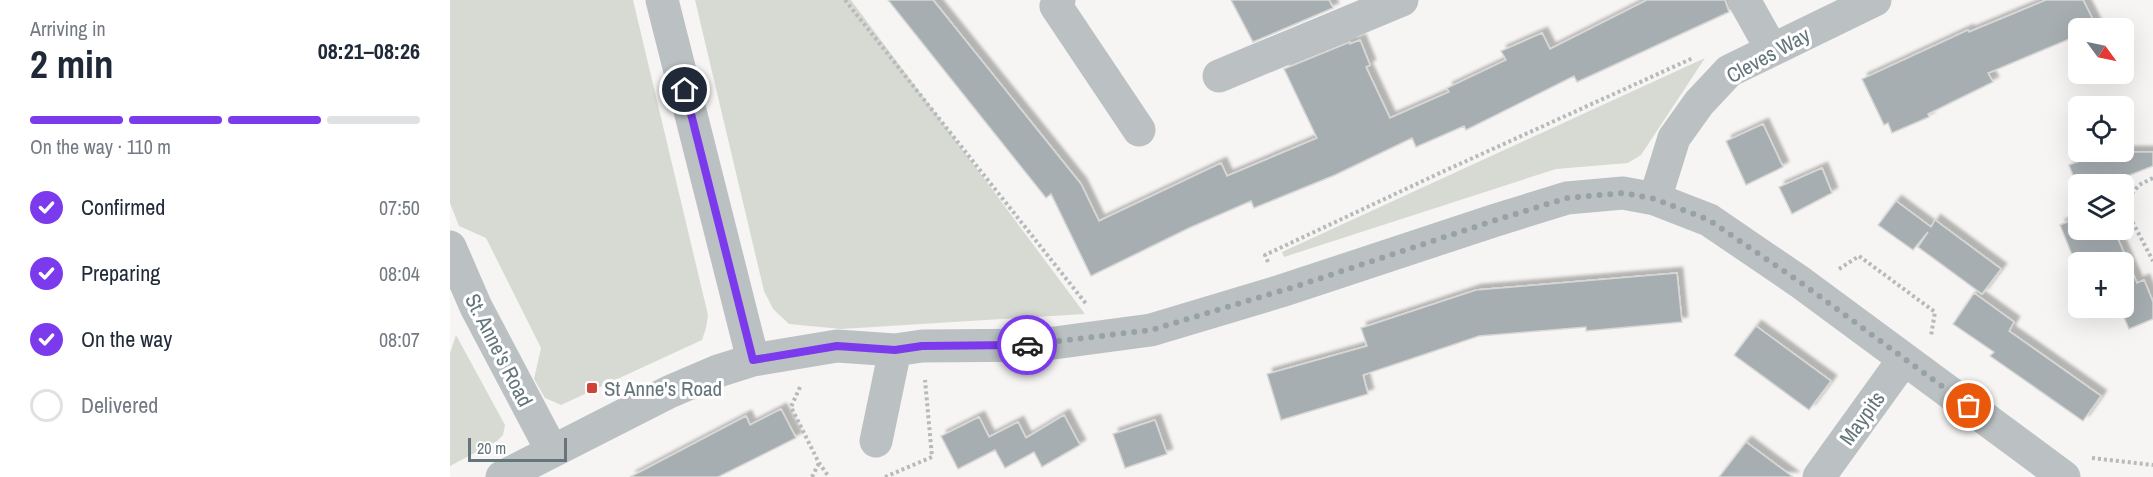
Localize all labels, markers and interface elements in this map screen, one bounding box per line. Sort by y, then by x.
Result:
text: Arriving in [30,15,106,42]
north arrow [2068,18,2134,84]
map controls [2068,18,2134,318]
street label: Cleves Way [1721,20,1815,90]
text: 08:21–08:26 [318,36,420,66]
text: 2 min [30,38,114,90]
pin [659,64,710,115]
icon: home [668,73,701,106]
button: locate [2068,96,2134,162]
text: On the way · 110 m [30,133,171,160]
button: layers [2068,174,2134,240]
icon: check [30,191,63,224]
text: Confirmed [81,192,165,222]
text: 07:50 [379,194,420,221]
button: + [2068,252,2134,318]
icon: check [30,257,63,290]
text: Preparing [81,258,160,288]
text: 08:04 [379,260,420,287]
street label: St. Anne's Road [458,289,540,411]
courier [997,315,1057,375]
icon: check [30,323,63,356]
text: On the way [81,324,172,354]
text: 08:07 [379,326,420,353]
icon: car [1011,329,1044,362]
place label: St Anne's Road [604,374,722,403]
pin [1943,380,1994,431]
marker: St Anne's Road [585,381,599,395]
street label: Maypits [1833,385,1891,451]
icon: bag [1952,389,1985,422]
text: Delivered [81,390,158,420]
scale bar [468,435,567,462]
text: 20 m [477,437,506,459]

